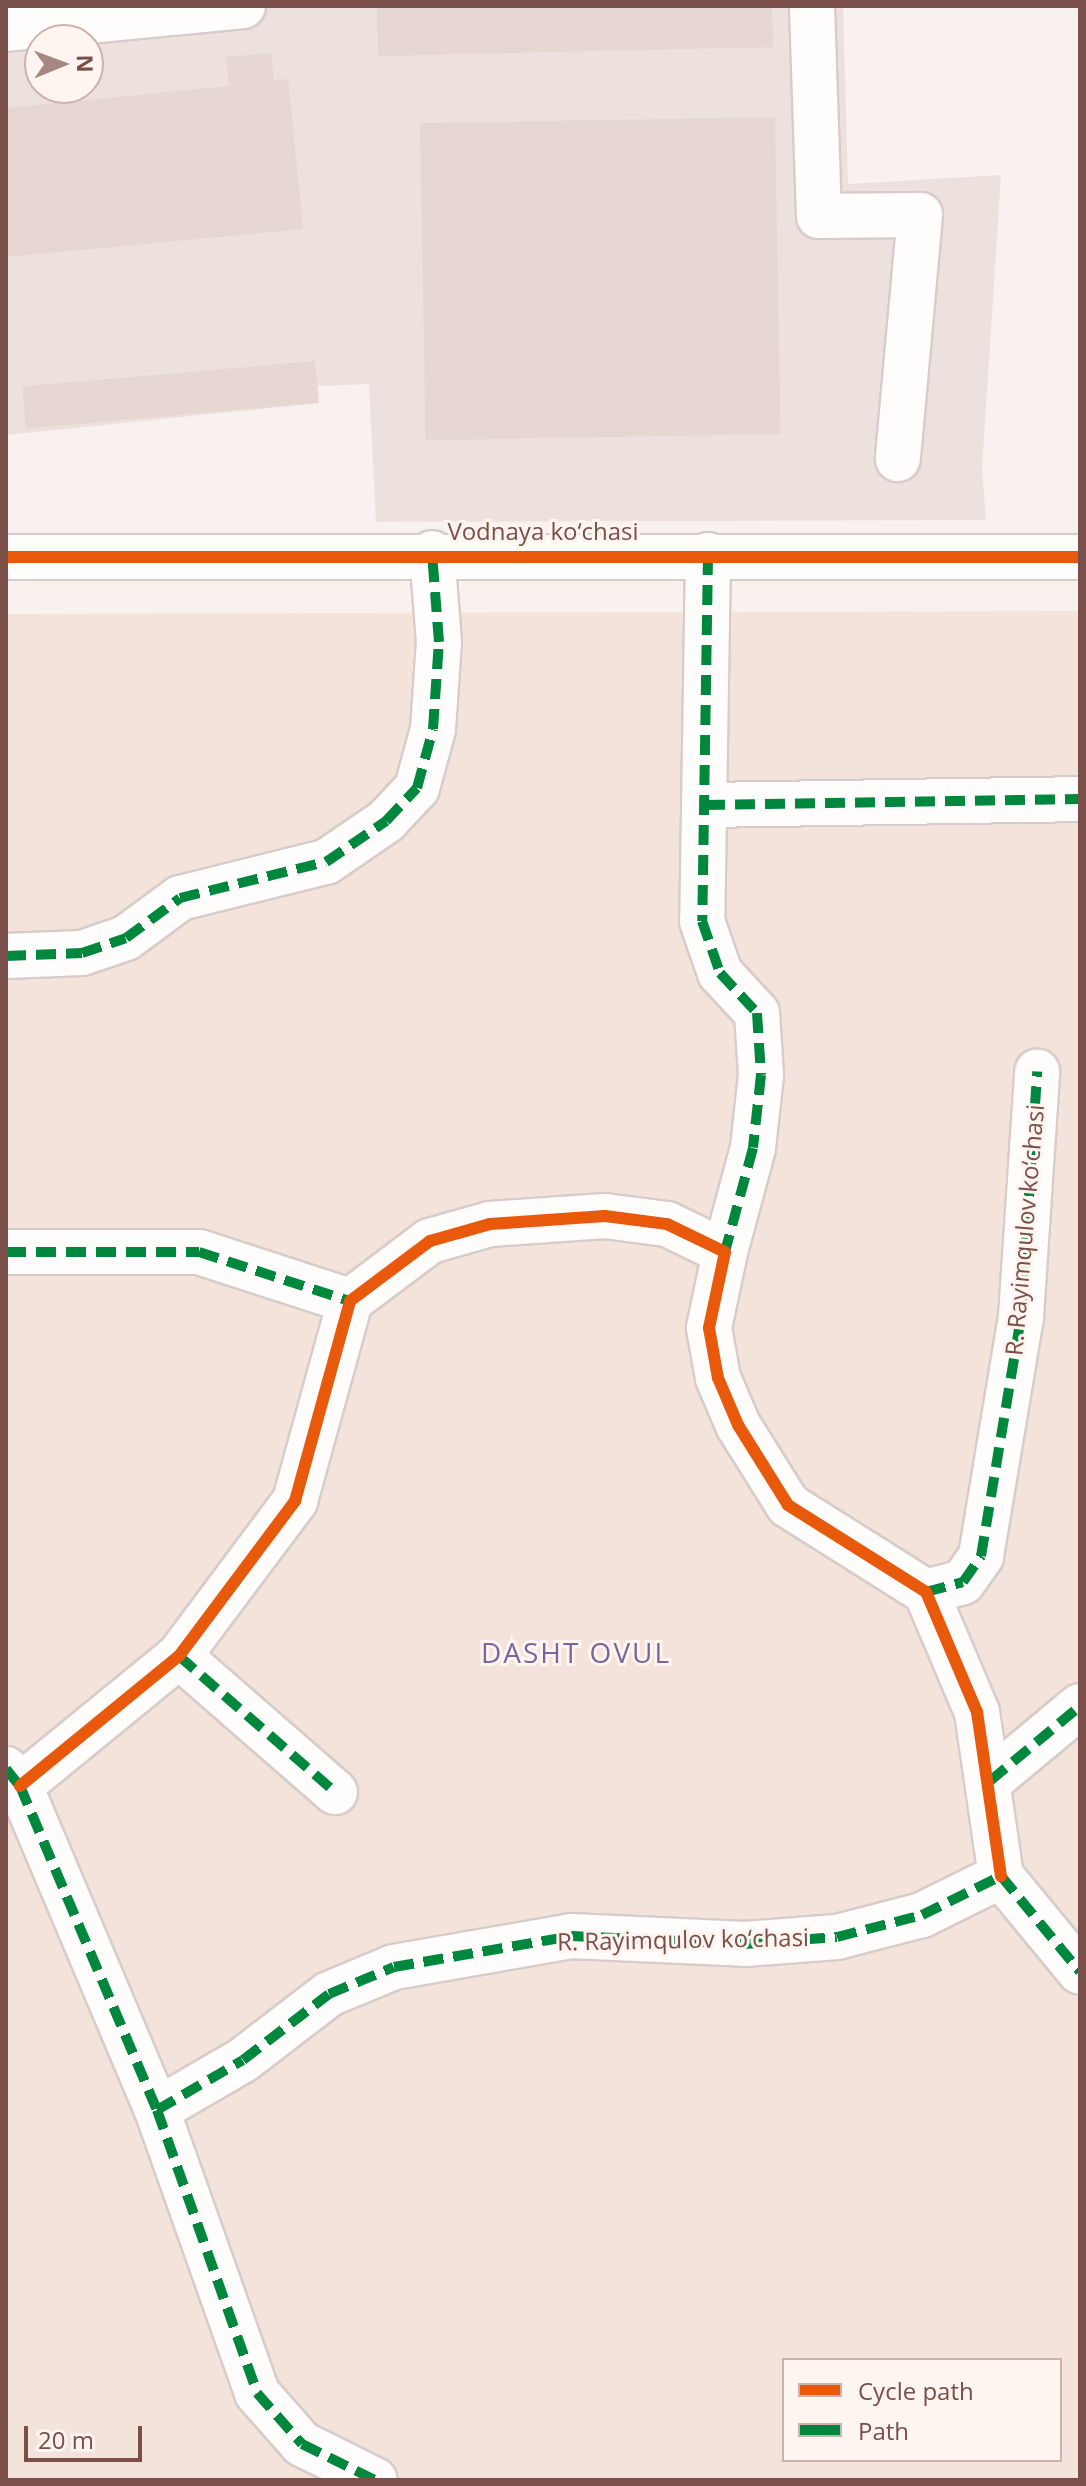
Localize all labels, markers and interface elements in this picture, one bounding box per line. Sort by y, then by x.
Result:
north arrow [24,24,104,104]
text: N [71,54,101,73]
street label: Vodnaya ko‘chasi [447,517,639,545]
street label: R. Rayimqulov ko‘chasi [999,1103,1049,1357]
district label: DASHT ОVUL [481,1635,671,1669]
street label: R. Rayimqulov ko‘chasi [557,1922,809,1956]
legend [782,2358,1062,2462]
text: Cycle path [858,2374,974,2407]
scale bar [28,2410,146,2460]
text: Path [858,2414,909,2447]
text: 20 m [38,2423,94,2456]

